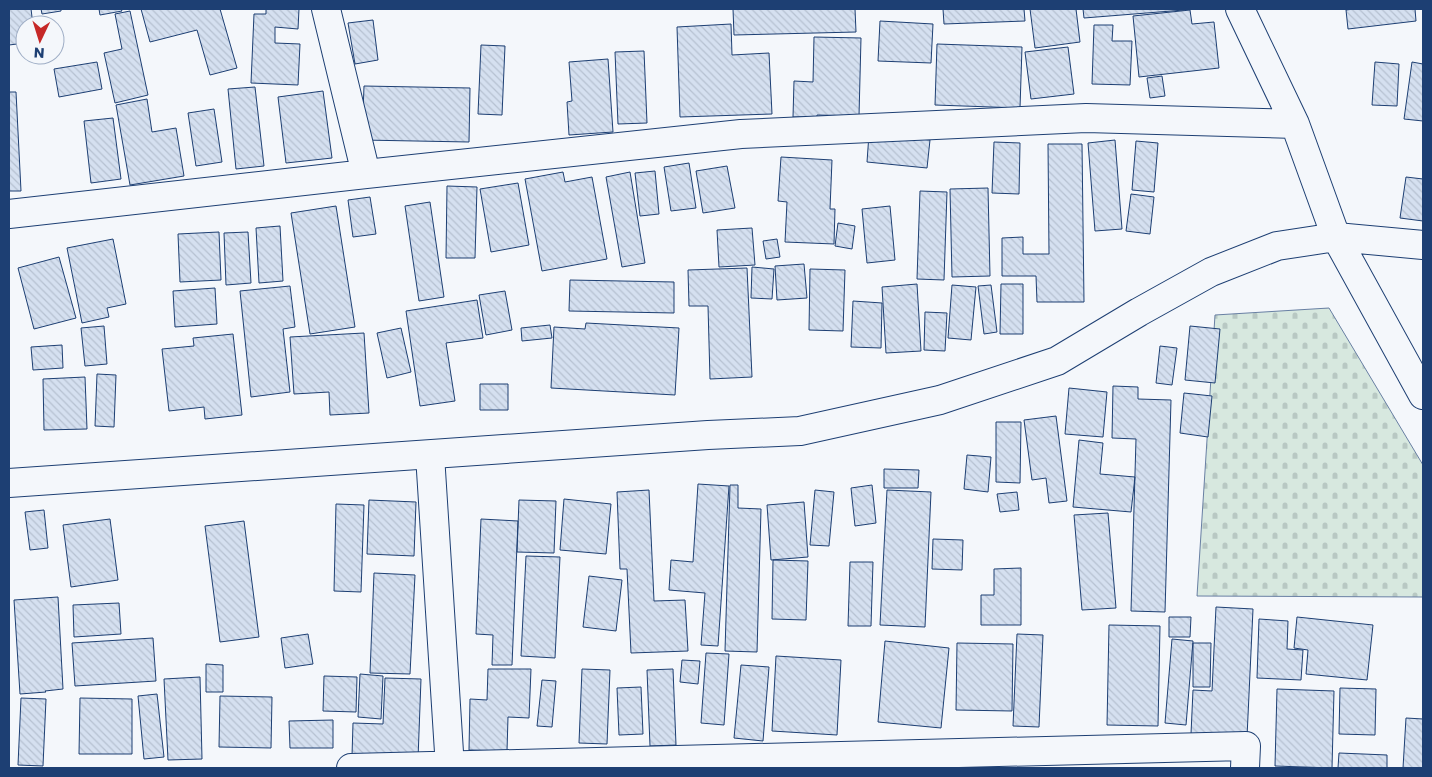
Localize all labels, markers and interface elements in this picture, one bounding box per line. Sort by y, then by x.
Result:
north arrow [15,15,65,65]
text: N [33,43,45,63]

